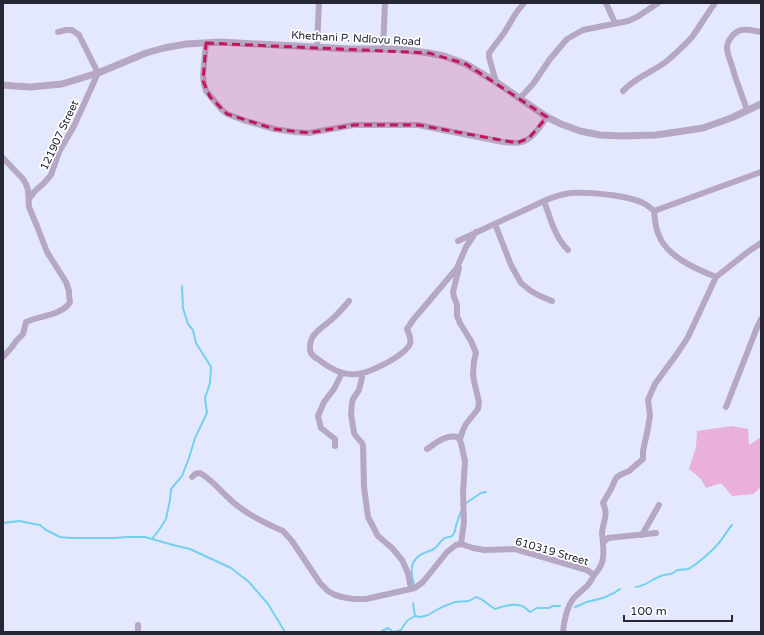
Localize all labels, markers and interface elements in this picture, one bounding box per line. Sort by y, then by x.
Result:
street label: Khethani P. Ndlovu Road [291,29,421,48]
street label: 121907 Street [38,98,81,172]
street label: 610319 Street [514,535,590,568]
scale bar [624,597,732,623]
text: 100 m [630,604,667,618]

